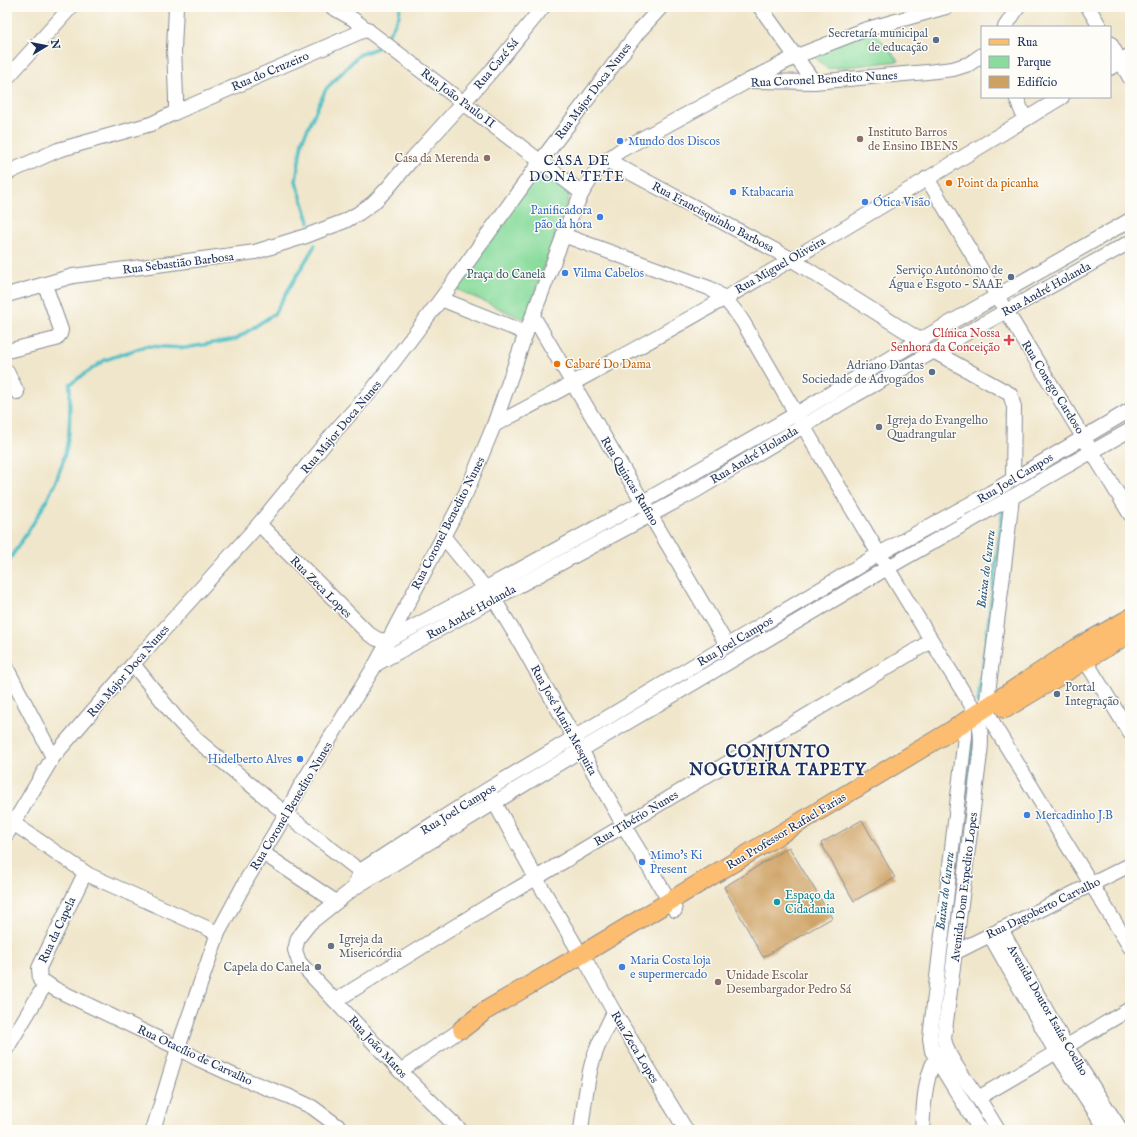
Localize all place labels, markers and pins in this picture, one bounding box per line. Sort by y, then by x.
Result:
place label: Secretaría municipal de educação [828,26,929,55]
marker: Secretaría municipal de educação [931,35,941,45]
place label: Instituto Barros de Ensino IBENS [868,125,958,154]
place label: Mundo dos Discos [628,134,720,149]
marker: Instituto Barros de Ensino IBENS [855,134,865,144]
marker: Mundo dos Discos [615,136,625,146]
place label: Casa da Merenda [394,151,480,166]
marker: Casa da Merenda [482,153,492,163]
place label: Point da picanha [957,176,1039,192]
marker: Point da picanha [944,178,954,188]
place label: Ktabacaria [741,185,795,200]
marker: Ktabacaria [728,187,738,197]
place label: Ótica Visão [873,194,931,210]
marker: Ótica Visão [860,197,870,207]
place label: Panificadora pão da hora [531,203,593,233]
marker: Panificadora pão da hora [595,212,605,222]
place label: Serviço Autônomo de Água e Esgoto - SAAE [888,263,1003,292]
place label: Vilma Cabelos [572,266,644,281]
marker: Vilma Cabelos [560,268,570,278]
marker: Serviço Autônomo de Água e Esgoto - SAAE [1006,272,1016,282]
place label: Clínica Nossa Senhora da Conceição [891,326,1001,355]
marker: Clínica Nossa Senhora da Conceição [1003,334,1015,346]
place label: Cabaré Do Dama [565,357,652,372]
place label: Adriano Dantas Sociedade de Advogados [802,358,924,387]
marker: Cabaré Do Dama [552,359,562,369]
marker: Adriano Dantas Sociedade de Advogados [927,367,937,377]
place label: Igreja do Evangelho Quadrangular [887,413,988,442]
marker: Igreja do Evangelho Quadrangular [874,422,884,432]
place label: Portal Integração [1065,680,1120,709]
marker: Portal Integração [1052,689,1062,699]
place label: Hidelberto Alves [208,752,292,767]
marker: Hidelberto Alves [295,754,305,764]
place label: Mercadinho J.B [1035,808,1113,824]
marker: Mercadinho J.B [1022,810,1032,820]
place label: Mimo's Ki Present [650,848,702,877]
marker: Mimo's Ki Present [637,857,647,867]
place label: Espaço da Cidadania [785,888,836,917]
marker: Espaço da Cidadania [772,897,782,907]
place label: Igreja da Misericórdia [339,932,402,961]
marker: Igreja da Misericórdia [326,941,336,951]
place label: Maria Costa loja e supermercado [630,953,712,983]
place label: Capela do Canela [224,960,311,976]
marker: Capela do Canela [313,962,323,972]
marker: Maria Costa loja e supermercado [617,962,627,972]
place label: Unidade Escolar Desembargador Pedro Sá [726,968,852,997]
marker: Unidade Escolar Desembargador Pedro Sá [713,977,723,987]

